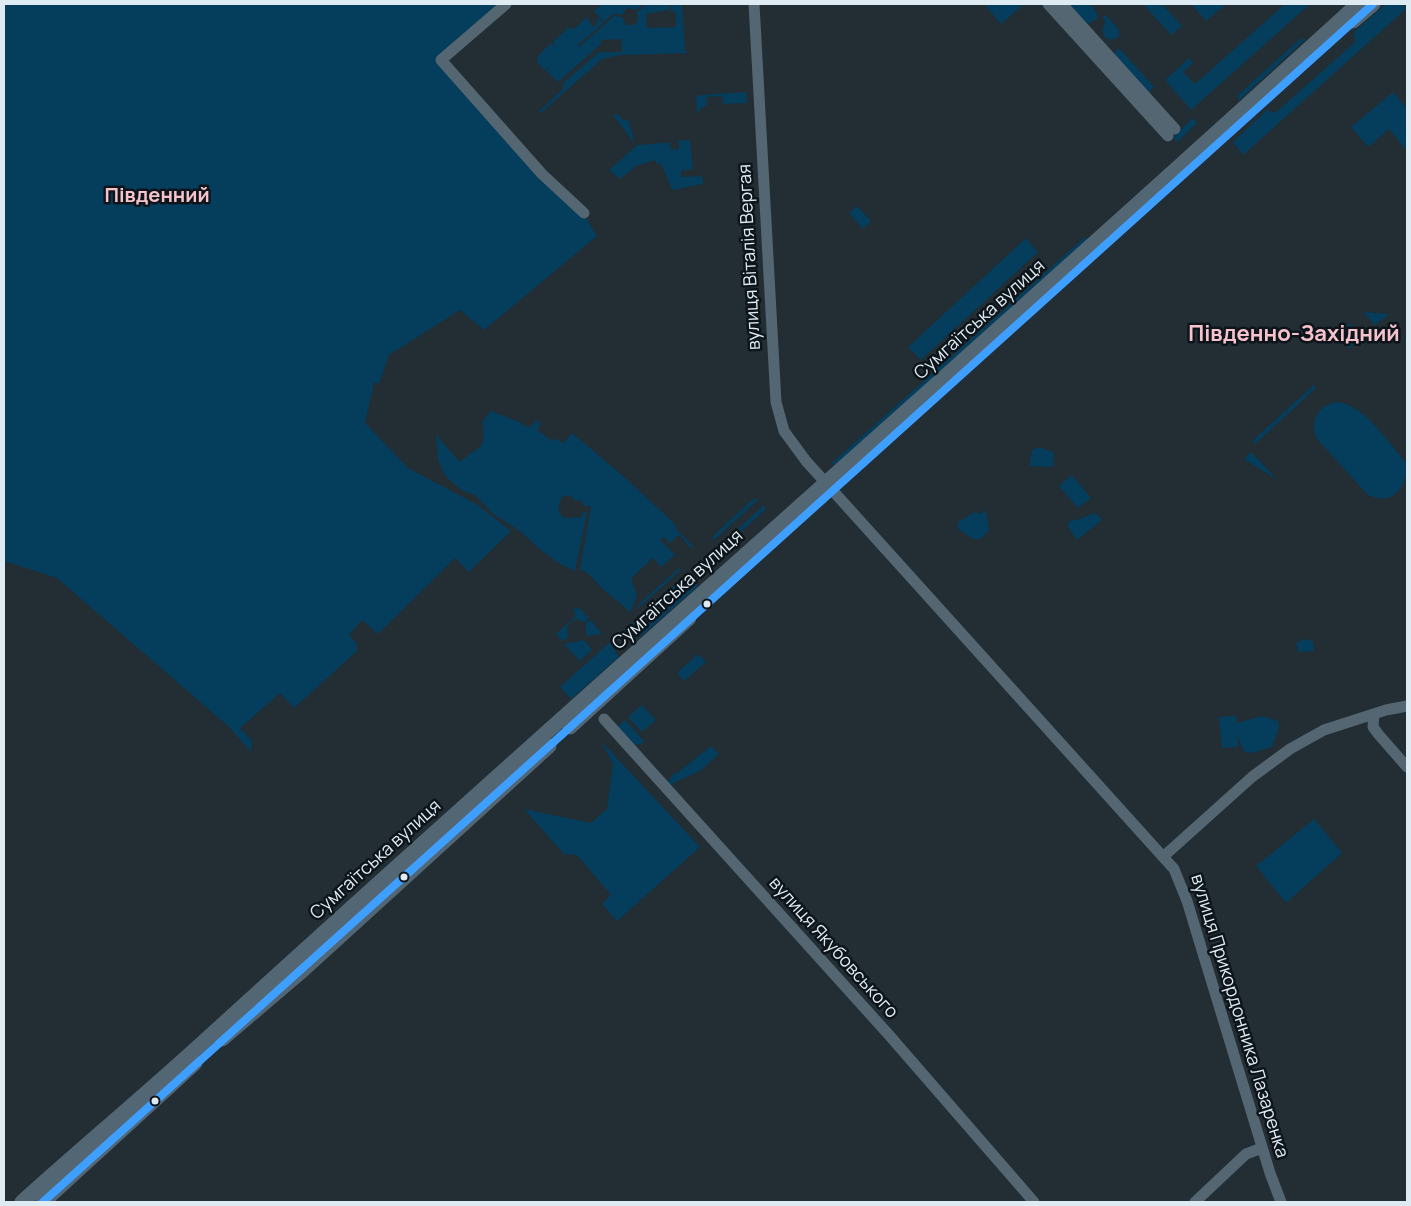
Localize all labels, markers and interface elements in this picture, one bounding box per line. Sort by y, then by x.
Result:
street label: вулиця Віталія Вергая [734,163,766,351]
district label: Південний [104,184,210,208]
street label: Сумгаїтська вулиця [910,256,1050,384]
district label: Південно-Західний [1188,322,1400,348]
street label: Сумгаїтська вулиця [608,526,748,654]
unlabelled marker [702,599,712,609]
street label: Сумгаїтська вулиця [306,796,446,924]
unlabelled marker [399,872,409,882]
street label: вулиця Прикордонника Лазаренка [1185,872,1293,1160]
street label: вулиця Якубовського [764,873,902,1023]
unlabelled marker [150,1096,160,1106]

